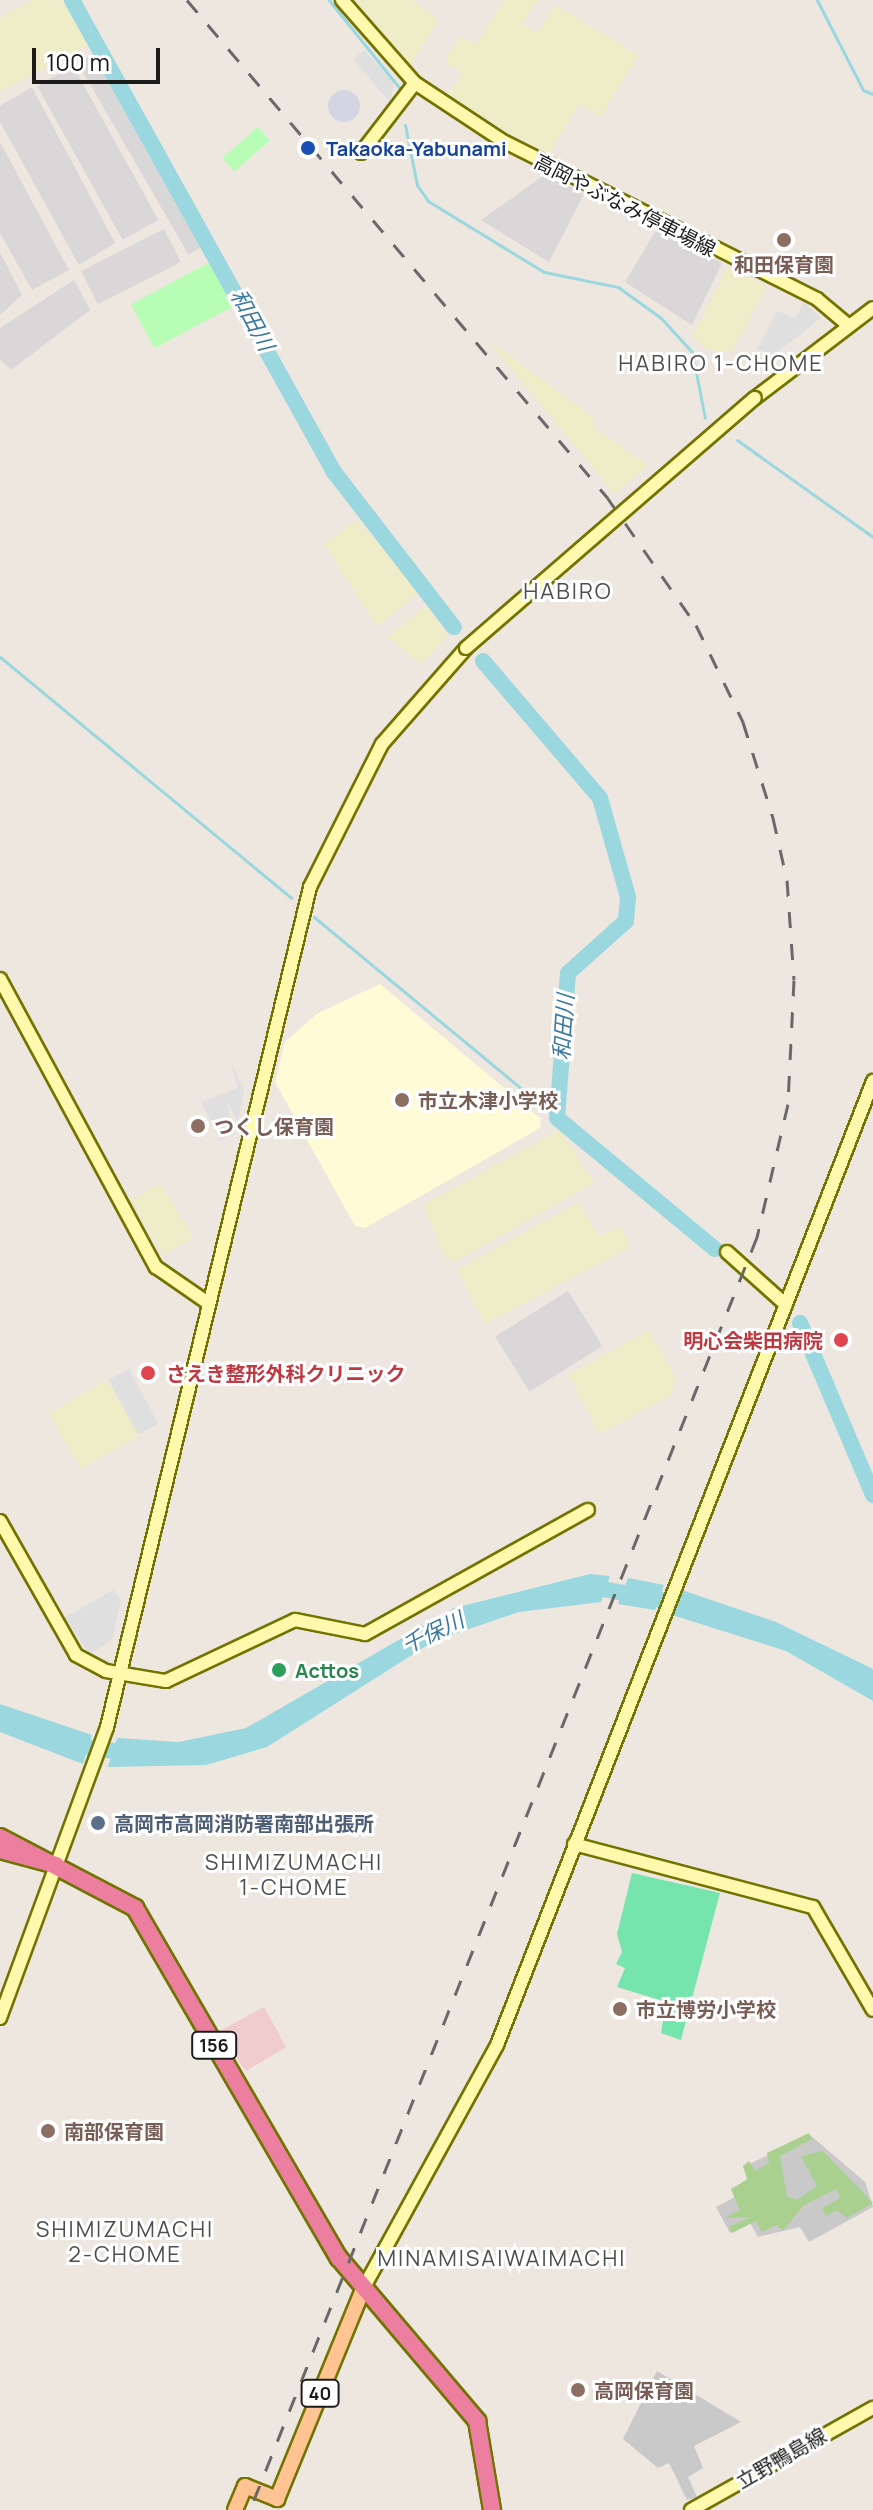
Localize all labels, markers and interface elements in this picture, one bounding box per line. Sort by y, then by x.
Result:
scale bar [36,32,164,82]
text: 100 m [46,45,110,78]
place label: Takaoka-Yabunami [326,136,507,160]
marker: Takaoka-Yabunami [297,137,319,159]
street label: 高岡やぶなみ停車場線 [530,149,720,261]
marker: 和田保育園 [775,231,793,249]
place label: 和田保育園 [734,252,834,276]
water label: 和田川 [225,285,279,355]
district label: HABIRO 1-CHOME [618,351,824,377]
district label: HABIRO [523,579,613,605]
water label: 和田川 [549,993,579,1061]
place label: 市立木津小学校 [418,1088,558,1112]
marker: 市立木津小学校 [393,1091,411,1109]
place label: つくし保育園 [214,1114,334,1138]
marker: つくし保育園 [189,1117,207,1135]
place label: 明心会柴田病院 [683,1328,823,1352]
marker: 明心会柴田病院 [830,1329,852,1351]
place label: さえき整形外科クリニック [166,1361,406,1385]
marker: さえき整形外科クリニック [137,1362,159,1384]
water label: 千保川 [398,1607,468,1659]
place label: Acttos [295,1658,359,1682]
marker: Acttos [270,1661,288,1679]
place label: 高岡市高岡消防署南部出張所 [114,1811,374,1835]
marker: 高岡市高岡消防署南部出張所 [89,1814,107,1832]
district label: SHIMIZUMACHI 1-CHOME [205,1849,383,1900]
place label: 市立博労小学校 [636,1997,776,2021]
marker: 市立博労小学校 [611,2000,629,2018]
road number: 156 [190,2031,238,2059]
place label: 南部保育園 [64,2119,164,2143]
marker: 南部保育園 [39,2122,57,2140]
district label: SHIMIZUMACHI 2-CHOME [36,2216,214,2268]
district label: MINAMISAIWAIMACHI [378,2246,626,2272]
place label: 高岡保育園 [594,2378,694,2402]
road number: 40 [300,2379,340,2407]
marker: 高岡保育園 [569,2381,587,2399]
street label: 立野鴨島線 [732,2423,830,2493]

